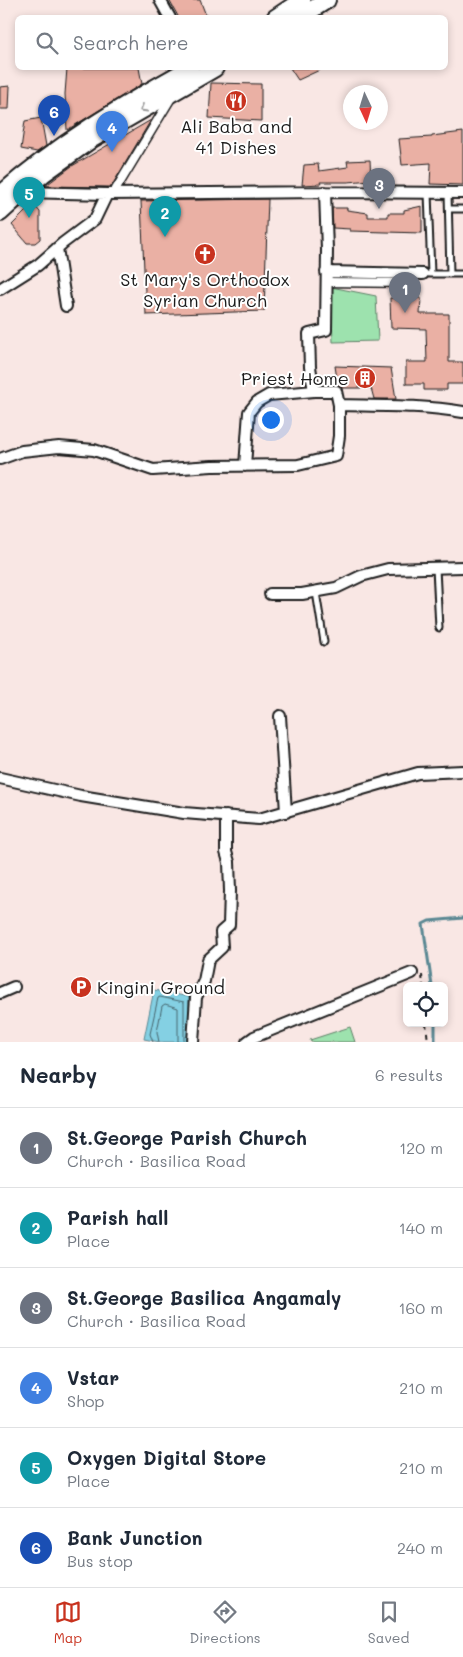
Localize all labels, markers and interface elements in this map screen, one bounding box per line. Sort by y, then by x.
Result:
search box [15,15,448,70]
icon: search [33,29,61,57]
text: Search here [73,30,189,55]
north arrow [343,85,388,130]
restaurant icon: Ali Baba and 41 Dishes [224,89,248,113]
pin: 6 [38,95,70,136]
one-way arrow [139,103,148,113]
pin: 4 [96,111,128,152]
place label: Ali Baba and 41 Dishes [180,114,292,159]
pin: 3 [363,168,395,209]
pin: 5 [13,177,45,218]
pin: 2 [149,196,181,237]
church icon: St Mary's Orthodox Syrian Church [193,242,217,266]
place label: St Mary's Orthodox Syrian Church [120,267,290,312]
pin: 1 [389,272,421,313]
place label: Priest Home [241,366,349,390]
building icon: Priest Home [353,366,377,390]
your location [258,407,284,433]
parking icon: Kingini Ground [69,975,93,999]
place label: Kingini Ground [97,975,225,999]
map controls [403,982,448,1027]
button: locate [403,982,448,1027]
text: Nearby [20,1061,97,1088]
text: 6 results [375,1064,443,1085]
text: St.George Parish Church [67,1125,307,1150]
text: 1 [32,1137,40,1158]
text: 120 m [399,1137,443,1158]
text: Church · Basilica Road [67,1150,246,1171]
text: Parish hall [67,1205,168,1230]
text: 2 [32,1217,40,1238]
text: 140 m [399,1217,443,1238]
text: Place [67,1230,110,1251]
text: St.George Basilica Angamaly [67,1285,341,1310]
text: 3 [31,1297,41,1318]
text: 160 m [398,1297,443,1318]
text: Church · Basilica Road [67,1310,246,1331]
text: Vstar [67,1365,119,1390]
text: 4 [31,1377,41,1398]
text: 210 m [399,1377,443,1398]
text: Shop [67,1390,104,1411]
text: Oxygen Digital Store [67,1445,266,1470]
text: 5 [31,1457,41,1478]
text: 210 m [399,1457,443,1478]
text: Place [67,1470,110,1491]
text: Bank Junction [67,1525,202,1550]
text: 6 [31,1537,41,1558]
text: 240 m [397,1537,443,1558]
text: Bus stop [67,1550,133,1571]
tab: Map [54,1598,82,1647]
tab: Directions [189,1598,261,1647]
tab: Saved [368,1598,409,1647]

